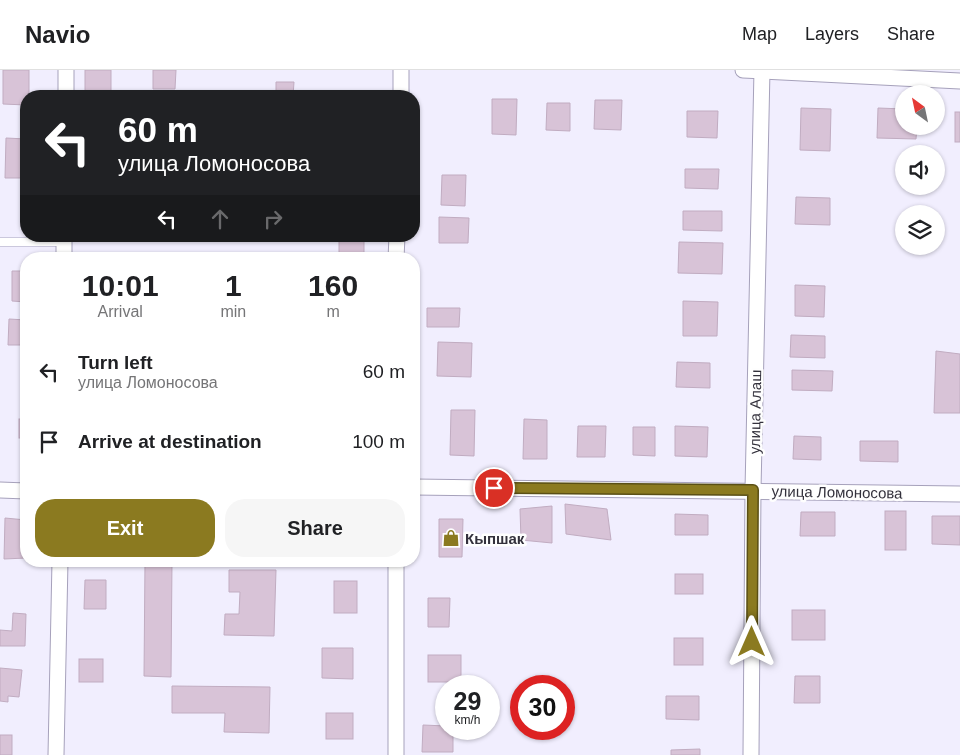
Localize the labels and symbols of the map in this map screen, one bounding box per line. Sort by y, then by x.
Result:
north arrow [895,85,945,135]
street label: улица Алаш [746,370,764,454]
pin [473,467,515,509]
street label: улица Ломоносова [771,482,903,502]
shop icon: Кыпшак [441,528,461,548]
place label: Кыпшак [465,530,525,547]
position arrow [725,615,777,667]
speed limit sign: 30 [510,675,575,740]

